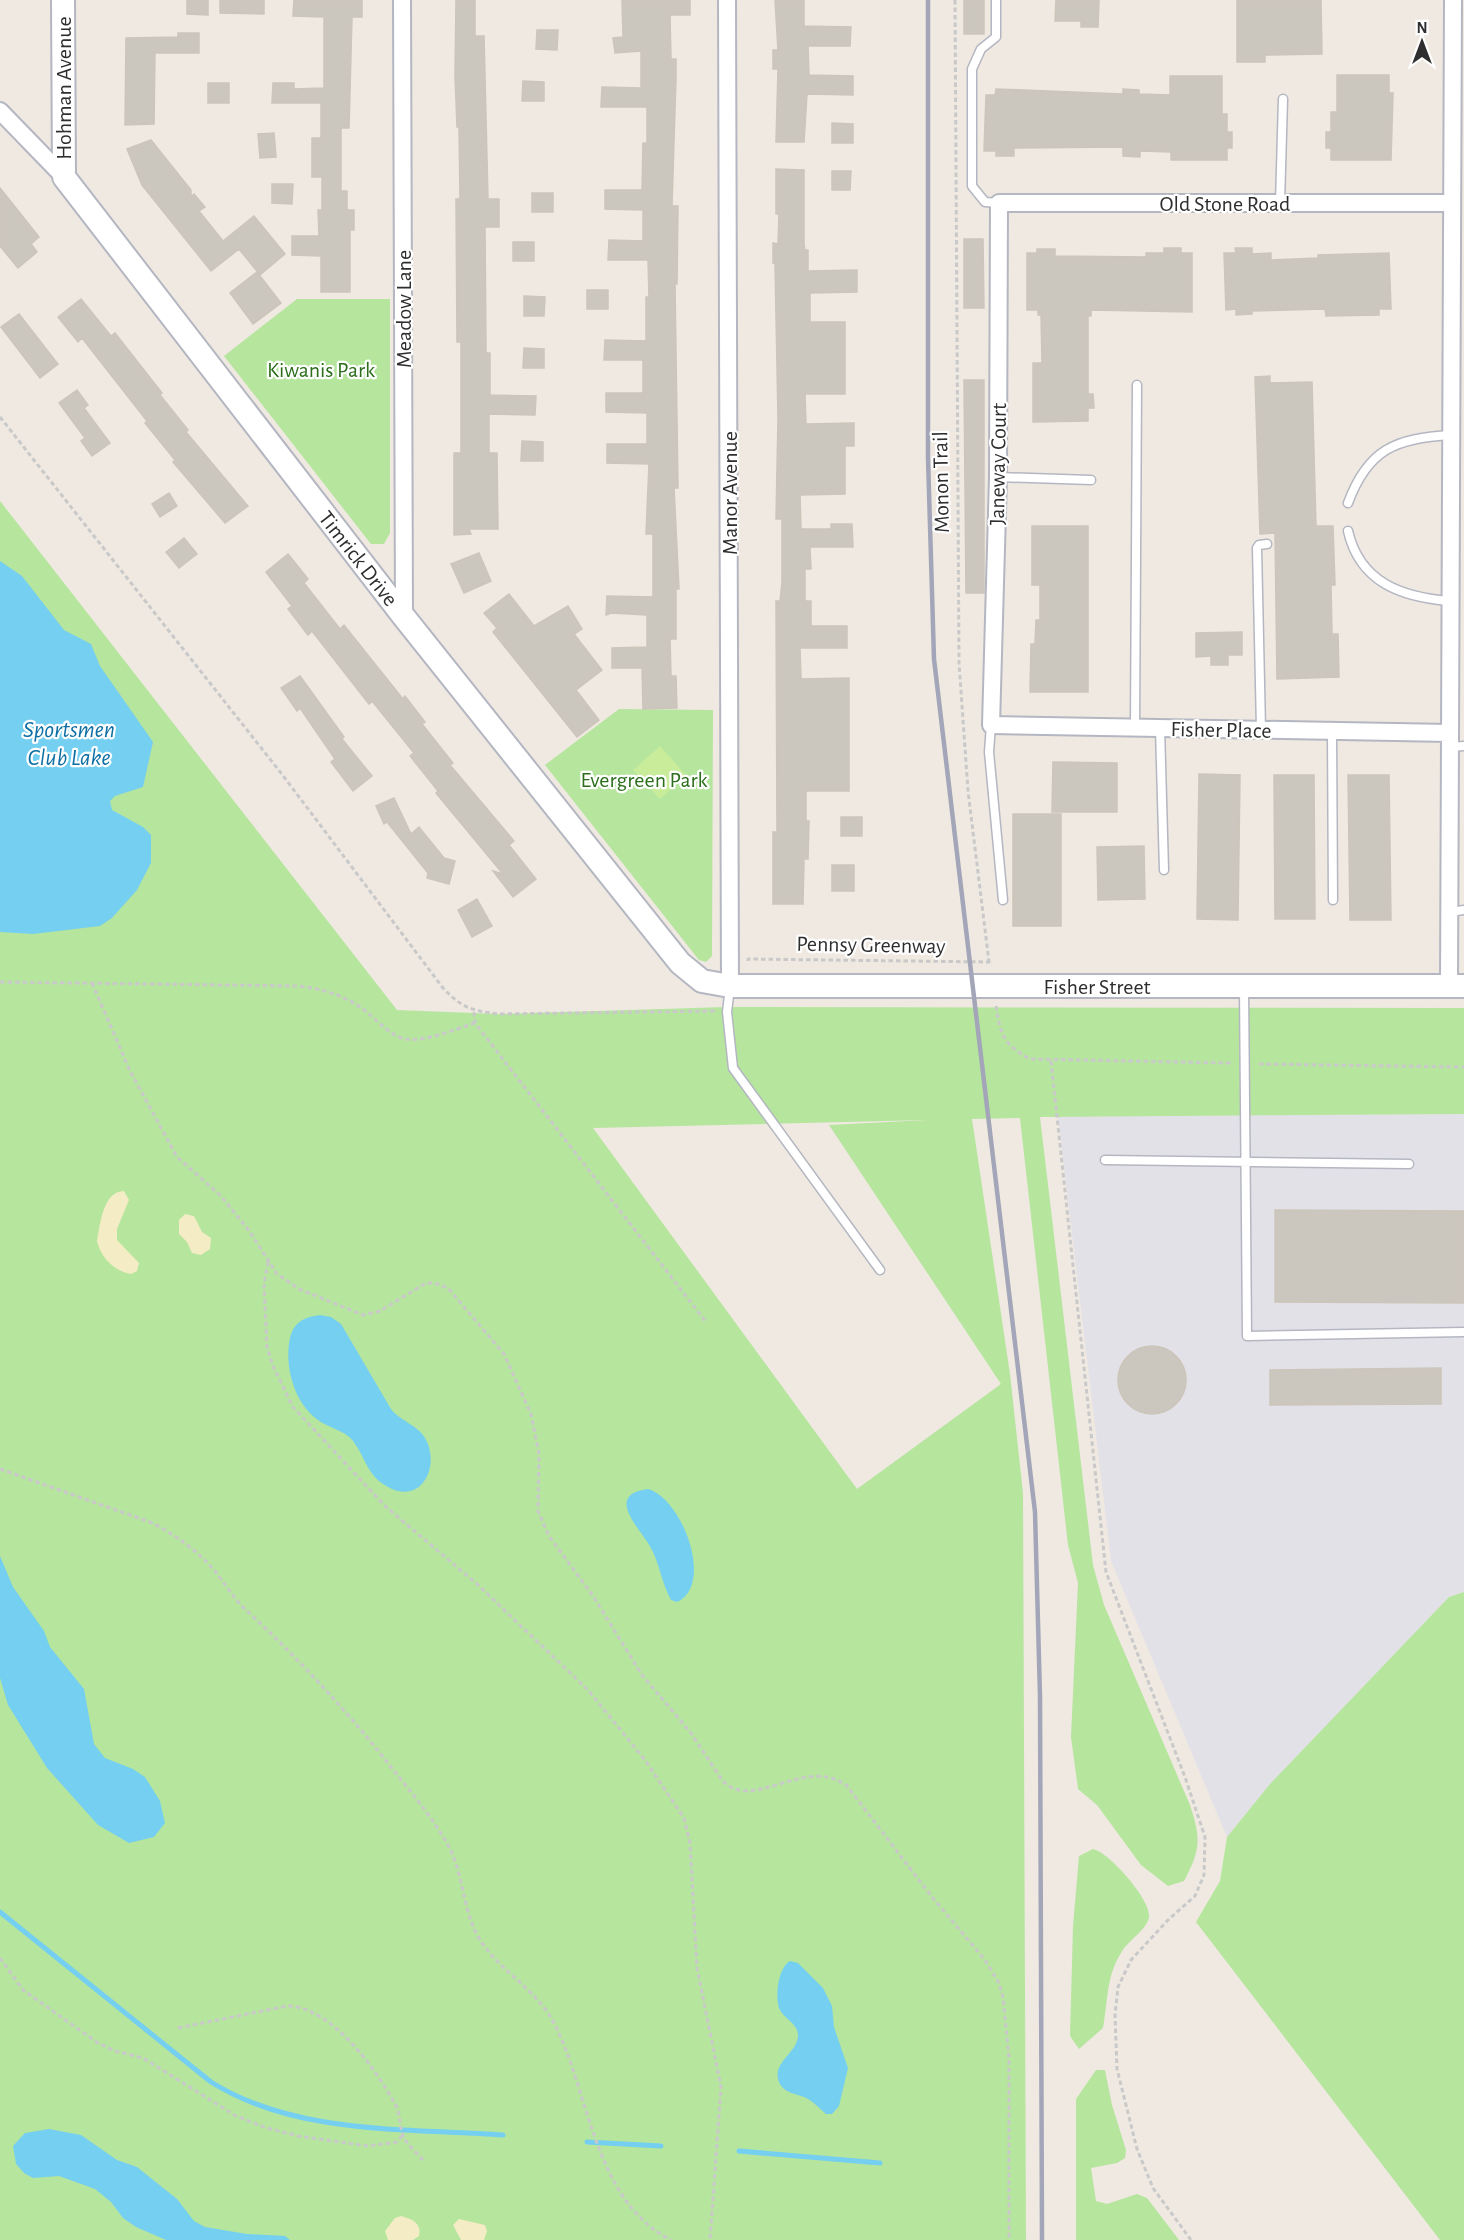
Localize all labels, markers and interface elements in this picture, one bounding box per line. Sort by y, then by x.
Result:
north arrow [1392,12,1452,72]
street label: Hohman Avenue [53,16,75,160]
text: N [1416,20,1428,36]
street label: Old Stone Road [1160,193,1291,215]
street label: Meadow Lane [393,250,415,368]
park label: Kiwanis Park [267,359,375,381]
street label: Janeway Court [986,403,1010,525]
street label: Manor Avenue [719,431,741,555]
street label: Monon Trail [929,431,953,533]
street label: Timrick Drive [315,507,402,610]
water label: Sportsmen Club Lake [23,718,115,770]
street label: Fisher Place [1170,718,1272,742]
park label: Evergreen Park [580,769,708,791]
street label: Pennsy Greenway [796,933,946,957]
street label: Fisher Street [1043,976,1151,998]

